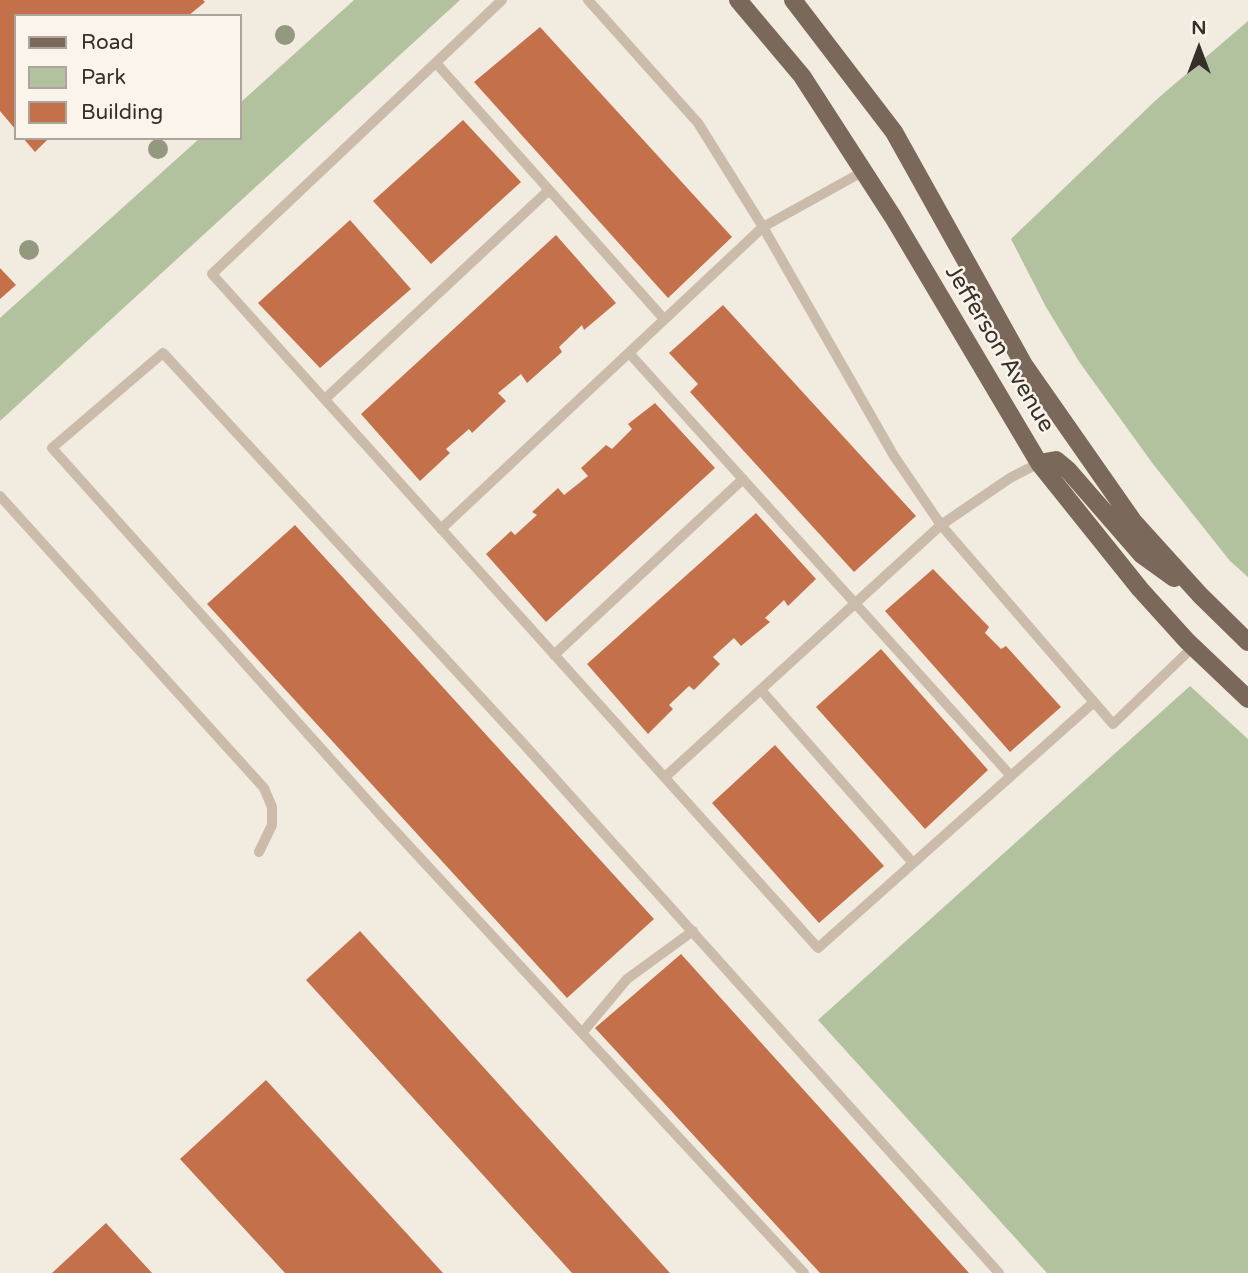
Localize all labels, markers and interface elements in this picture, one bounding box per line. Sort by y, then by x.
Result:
legend [14,14,242,140]
north arrow [1164,14,1234,84]
text: N [1191,17,1207,39]
text: Road [81,30,134,55]
text: Park [81,65,126,90]
text: Building [81,100,163,125]
street label: Jefferson Avenue [938,260,1060,438]

